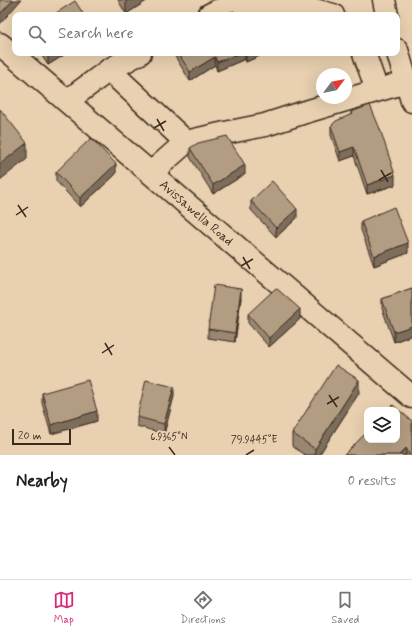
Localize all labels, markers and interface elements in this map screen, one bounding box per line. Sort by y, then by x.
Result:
search box [12,12,400,56]
icon: search [26,23,48,45]
text: Search here [58,24,134,44]
north arrow [316,68,352,104]
street label: Avissawella Road [155,176,237,250]
map controls [364,407,400,443]
button: layers [364,407,400,443]
scale bar [12,427,71,446]
text: 20 m [18,429,41,443]
text: 6.9365°N [150,430,188,444]
text: 79.9445°E [231,433,277,447]
text: Nearby [16,470,68,492]
text: 0 results [348,473,396,490]
tab: Map [53,589,75,627]
tab: Directions [180,589,226,627]
tab: Saved [331,589,359,627]

